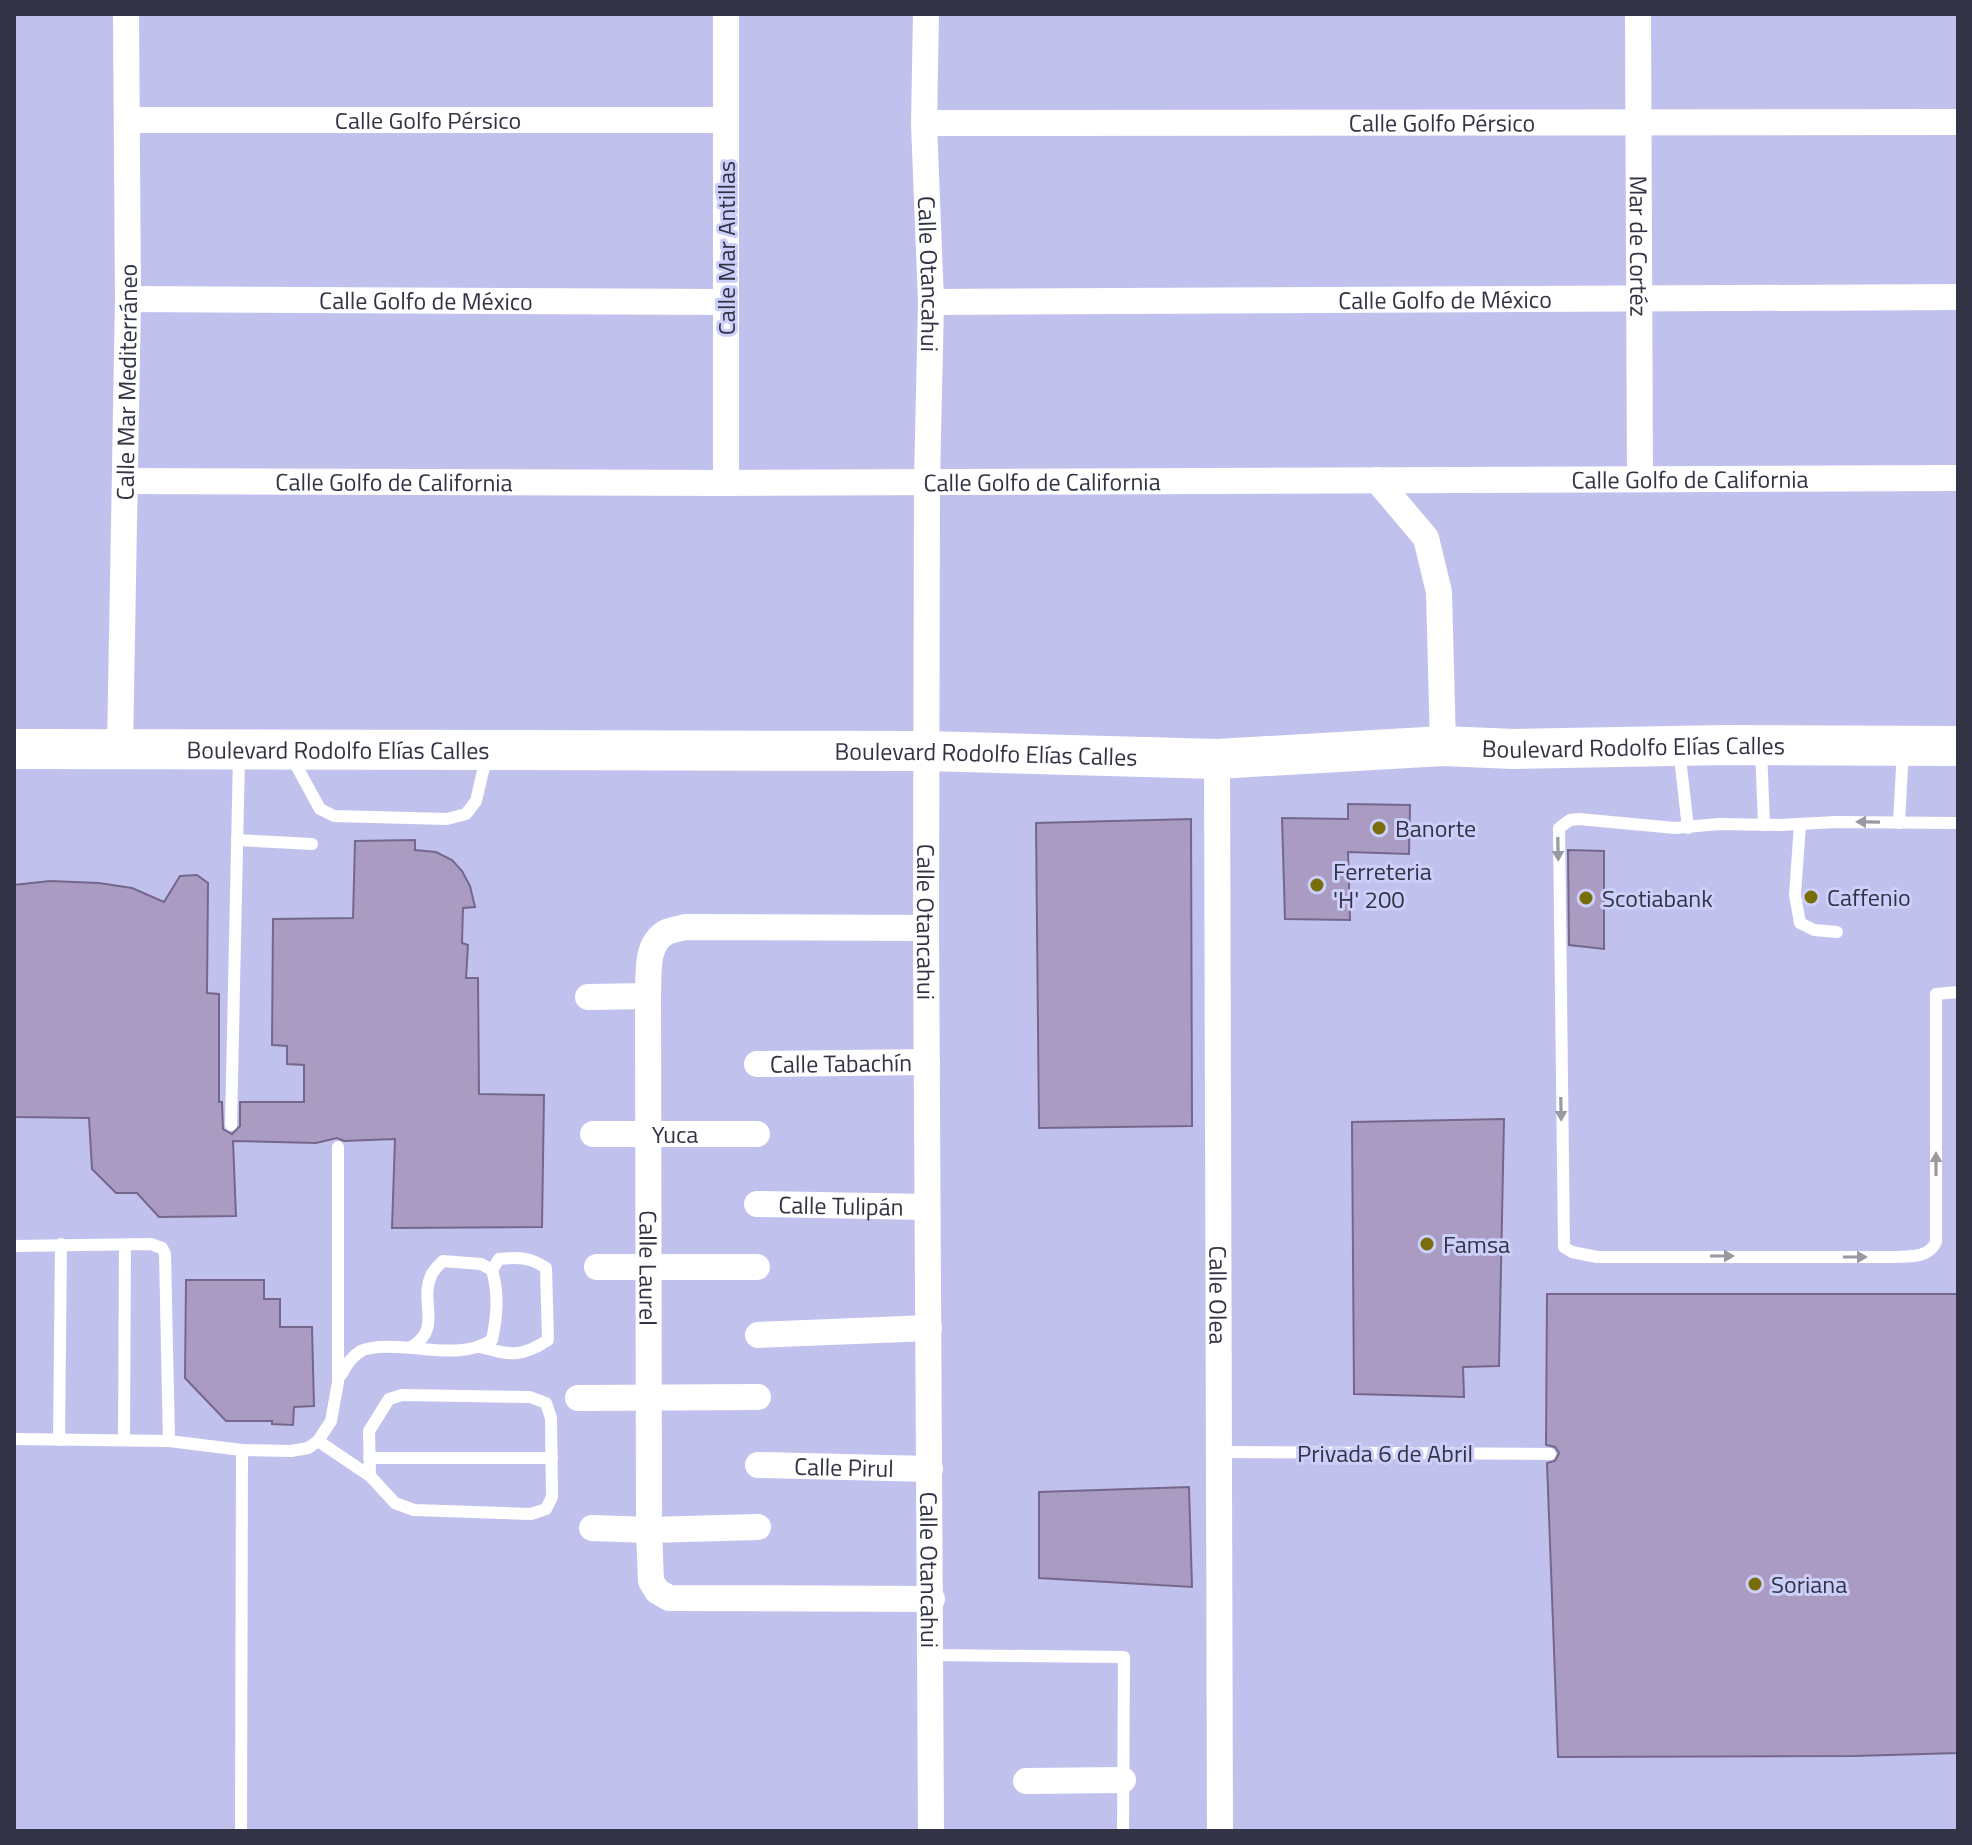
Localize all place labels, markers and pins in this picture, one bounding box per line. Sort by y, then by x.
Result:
place label: Banorte [1395,810,1476,846]
marker: Banorte [1370,819,1388,837]
place label: Ferreteria 'H' 200 [1333,853,1432,917]
marker: Ferreteria 'H' 200 [1308,876,1326,894]
place label: Caffenio [1827,879,1911,915]
place label: Scotiabank [1602,880,1713,916]
marker: Caffenio [1802,888,1820,906]
marker: Scotiabank [1577,889,1595,907]
place label: Famsa [1443,1226,1510,1262]
marker: Famsa [1418,1235,1436,1253]
place label: Soriana [1771,1566,1847,1602]
marker: Soriana [1746,1575,1764,1593]

